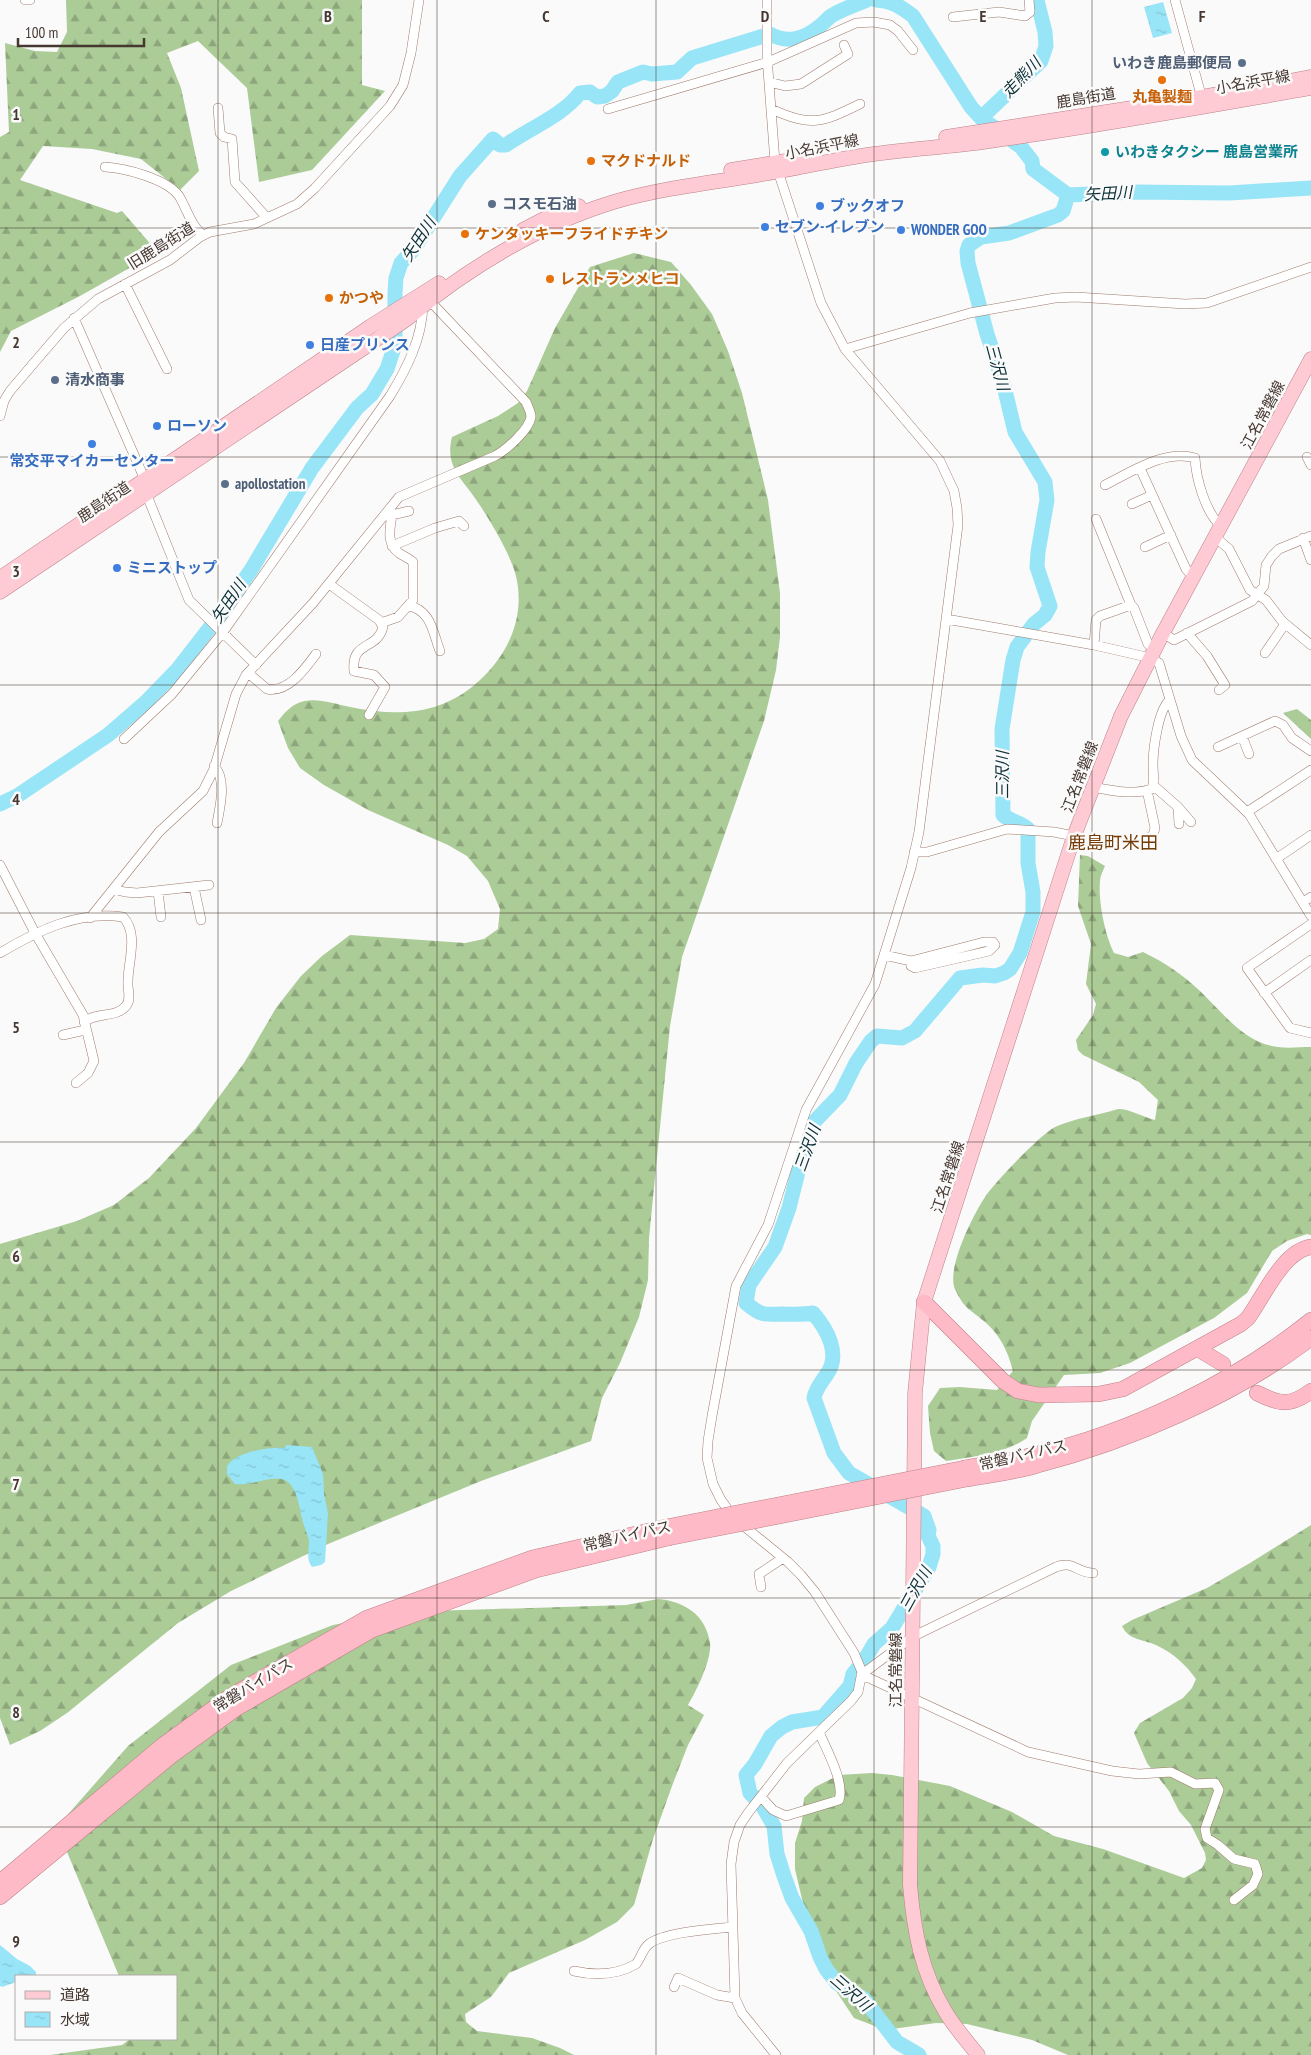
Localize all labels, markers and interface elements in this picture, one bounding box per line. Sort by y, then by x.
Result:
text: B [324,6,332,26]
text: C [542,6,550,26]
text: D [761,6,770,26]
text: E [980,6,987,26]
text: F [1199,6,1206,26]
scale bar [18,15,144,47]
text: 100 m [25,23,58,42]
water label: 走熊川 [997,51,1046,101]
place label: いわき鹿島郵便局 [1112,53,1232,72]
marker: いわき鹿島郵便局 [1236,57,1248,69]
street label: 小名浜平線 [1214,66,1292,97]
marker: 丸亀製麺 [1156,74,1168,86]
street label: 鹿島街道 [1055,83,1117,112]
place label: 丸亀製麺 [1132,87,1192,106]
text: 1 [12,104,20,124]
street label: 小名浜平線 [783,130,861,163]
place label: いわきタクシー 鹿島営業所 [1115,142,1298,161]
marker: いわきタクシー 鹿島営業所 [1099,146,1111,158]
place label: マクドナルド [601,151,691,170]
marker: マクドナルド [585,155,597,167]
water label: 矢田川 [1084,182,1134,204]
place label: コスモ石油 [502,194,577,213]
place label: ブックオフ [830,196,905,215]
marker: コスモ石油 [486,198,498,210]
marker: ブックオフ [814,200,826,212]
water label: 矢田川 [397,212,441,265]
place label: セブン-イレブン [775,217,884,236]
street label: 旧鹿島街道 [124,218,198,274]
place label: WONDER GOO [910,220,987,239]
marker: セブン-イレブン [759,221,771,233]
place label: ケンタッキーフライドチキン [475,224,668,243]
marker: WONDER GOO [895,224,907,236]
marker: ケンタッキーフライドチキン [459,228,471,240]
place label: レストランメヒコ [560,269,680,288]
marker: レストランメヒコ [544,273,556,285]
place label: かつや [339,288,384,307]
marker: かつや [323,292,335,304]
text: 2 [12,332,20,352]
place label: 日産プリンス [320,335,410,354]
marker: 日産プリンス [304,339,316,351]
water label: 三沢川 [982,341,1014,395]
place label: 清水商事 [65,370,125,389]
marker: 清水商事 [49,374,61,386]
street label: 江名常磐線 [1237,377,1289,452]
place label: ローソン [167,416,227,435]
marker: ローソン [151,420,163,432]
marker: 常交平マイカーセンター [86,438,98,450]
place label: 常交平マイカーセンター [9,451,175,470]
place label: apollostation [235,474,306,493]
street label: 鹿島街道 [74,477,134,526]
marker: apollostation [219,478,231,490]
place label: ミニストップ [127,558,217,577]
text: 3 [12,561,20,581]
marker: ミニストップ [111,562,123,574]
water label: 矢田川 [206,574,251,626]
street label: 江名常磐線 [1057,738,1102,815]
water label: 三沢川 [992,749,1012,799]
text: 4 [12,789,20,809]
district label: 鹿島町米田 [1068,831,1158,854]
text: 5 [12,1017,20,1037]
water label: 三沢川 [789,1120,825,1174]
street label: 江名常磐線 [927,1138,968,1215]
text: 6 [12,1246,20,1266]
street label: 常磐バイパス [977,1435,1069,1474]
text: 7 [12,1474,20,1494]
street label: 常磐バイパス [581,1516,673,1555]
water label: 三沢川 [895,1561,936,1615]
street label: 江名常磐線 [886,1632,905,1708]
street label: 常磐バイパス [209,1653,296,1716]
text: 8 [12,1702,20,1722]
text: 9 [12,1931,20,1951]
water label: 三沢川 [826,1969,877,2017]
legend [15,1975,178,2040]
text: 道路 [60,1985,90,2004]
text: 水域 [60,2010,90,2029]

